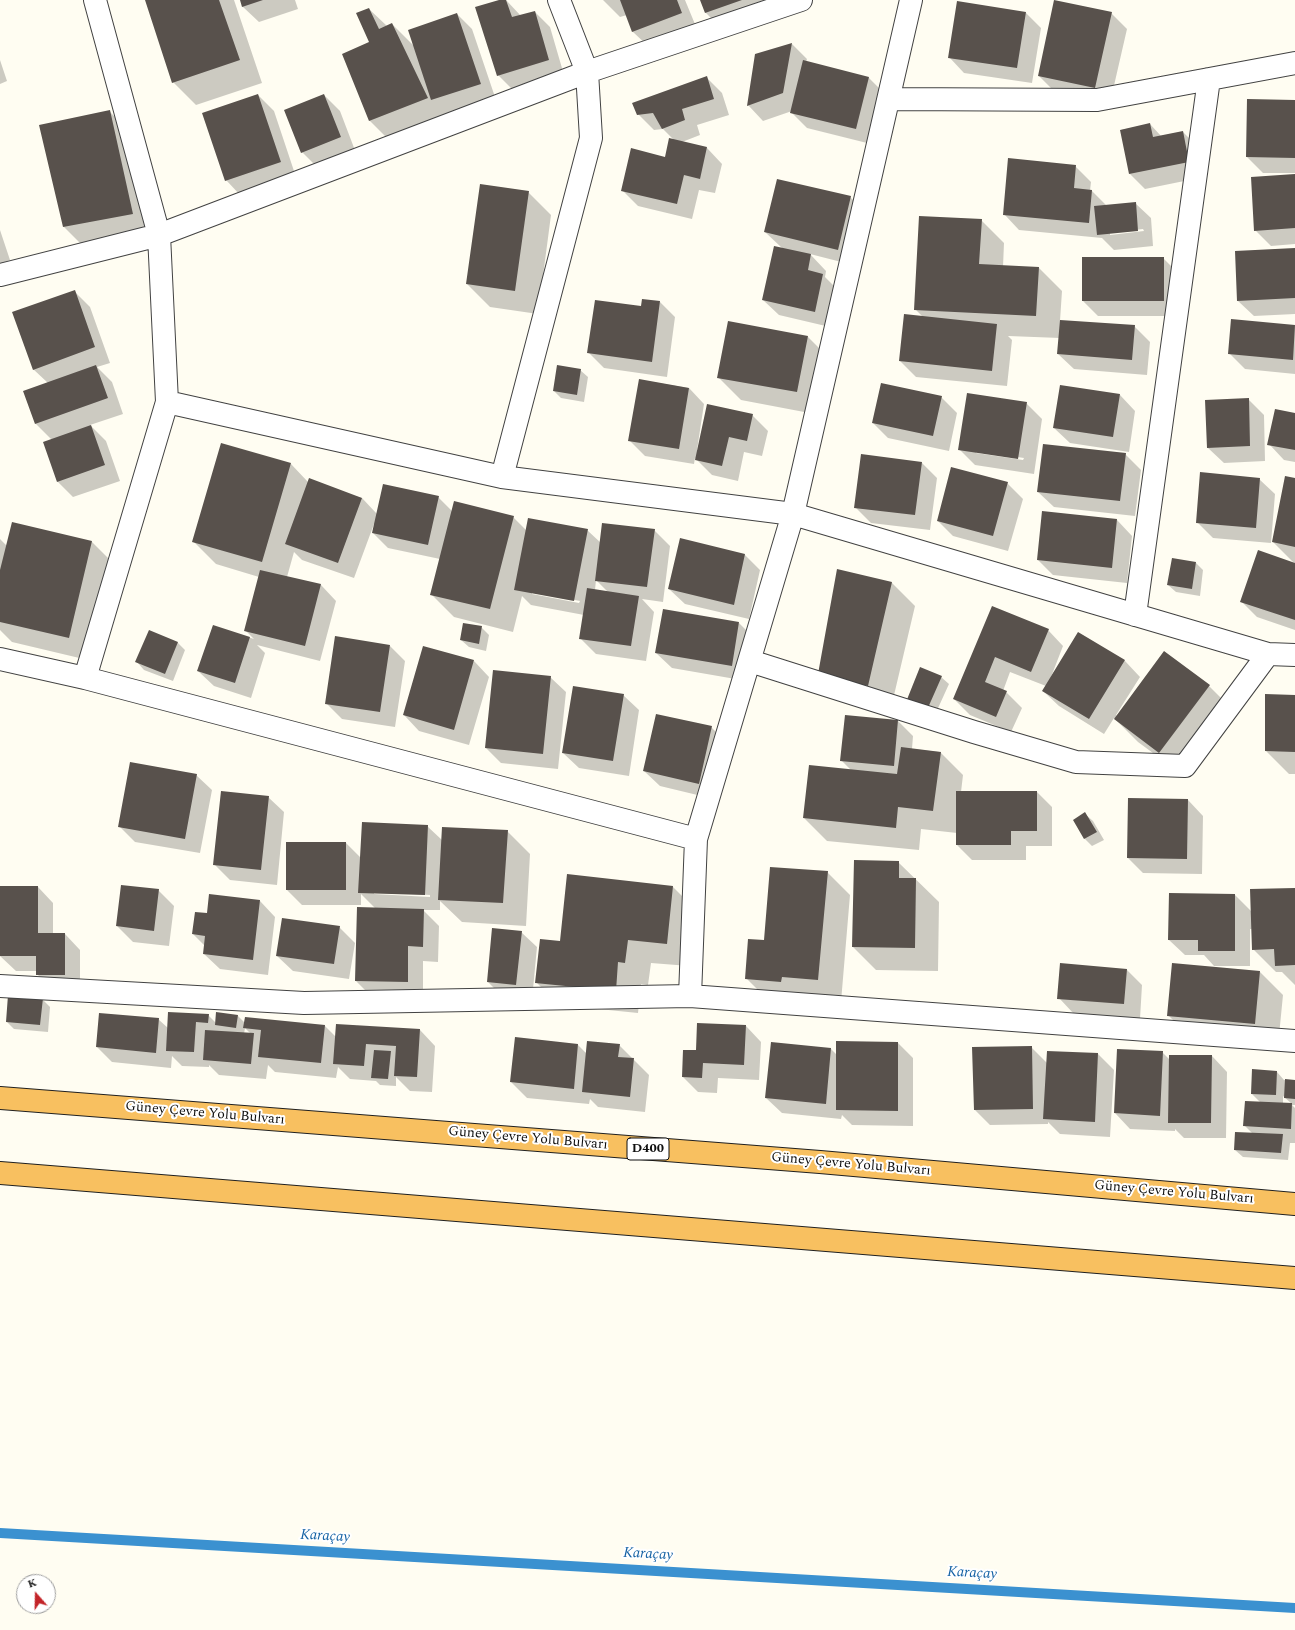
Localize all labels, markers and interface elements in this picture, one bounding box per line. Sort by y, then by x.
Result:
street label: Güney Çevre Yolu Bulvarı [125,1099,285,1129]
street label: Güney Çevre Yolu Bulvarı [448,1124,608,1154]
road number: D400 [627,1138,669,1160]
street label: Güney Çevre Yolu Bulvarı [771,1150,931,1180]
street label: Güney Çevre Yolu Bulvarı [1094,1178,1254,1208]
water label: Karaçay [300,1527,350,1547]
water label: Karaçay [623,1545,673,1565]
water label: Karaçay [947,1564,997,1584]
north arrow [16,1574,56,1614]
text: K [25,1574,39,1593]

